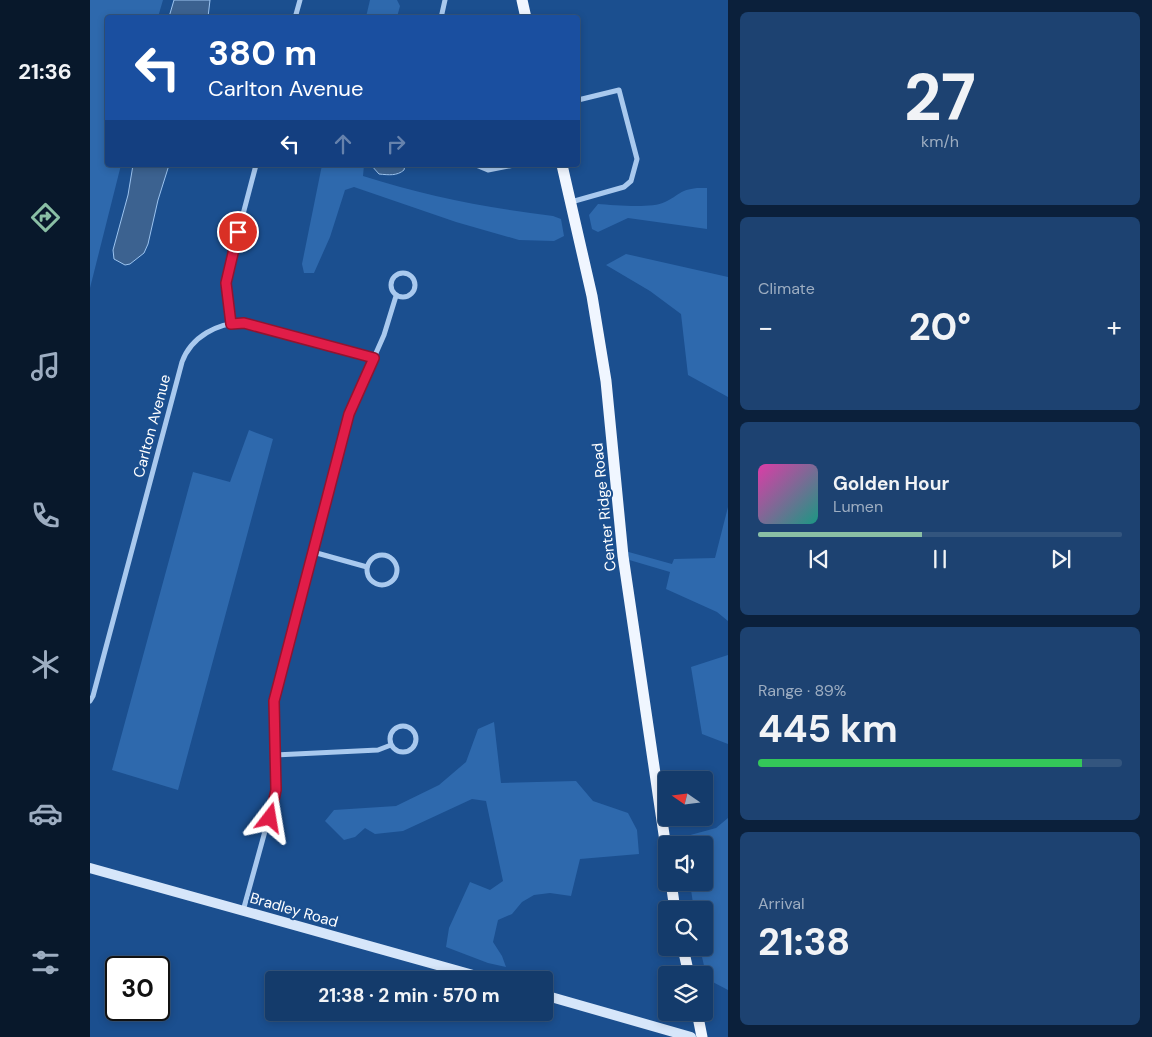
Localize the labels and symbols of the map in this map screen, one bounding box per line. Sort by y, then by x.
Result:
pin [217,211,259,253]
street label: Carlton Avenue [129,372,175,480]
street label: Center Ridge Road [587,442,621,572]
north arrow [658,771,712,826]
position arrow [243,791,295,843]
street label: Bradley Road [248,888,340,932]
speed limit sign: 30 [105,956,170,1021]

